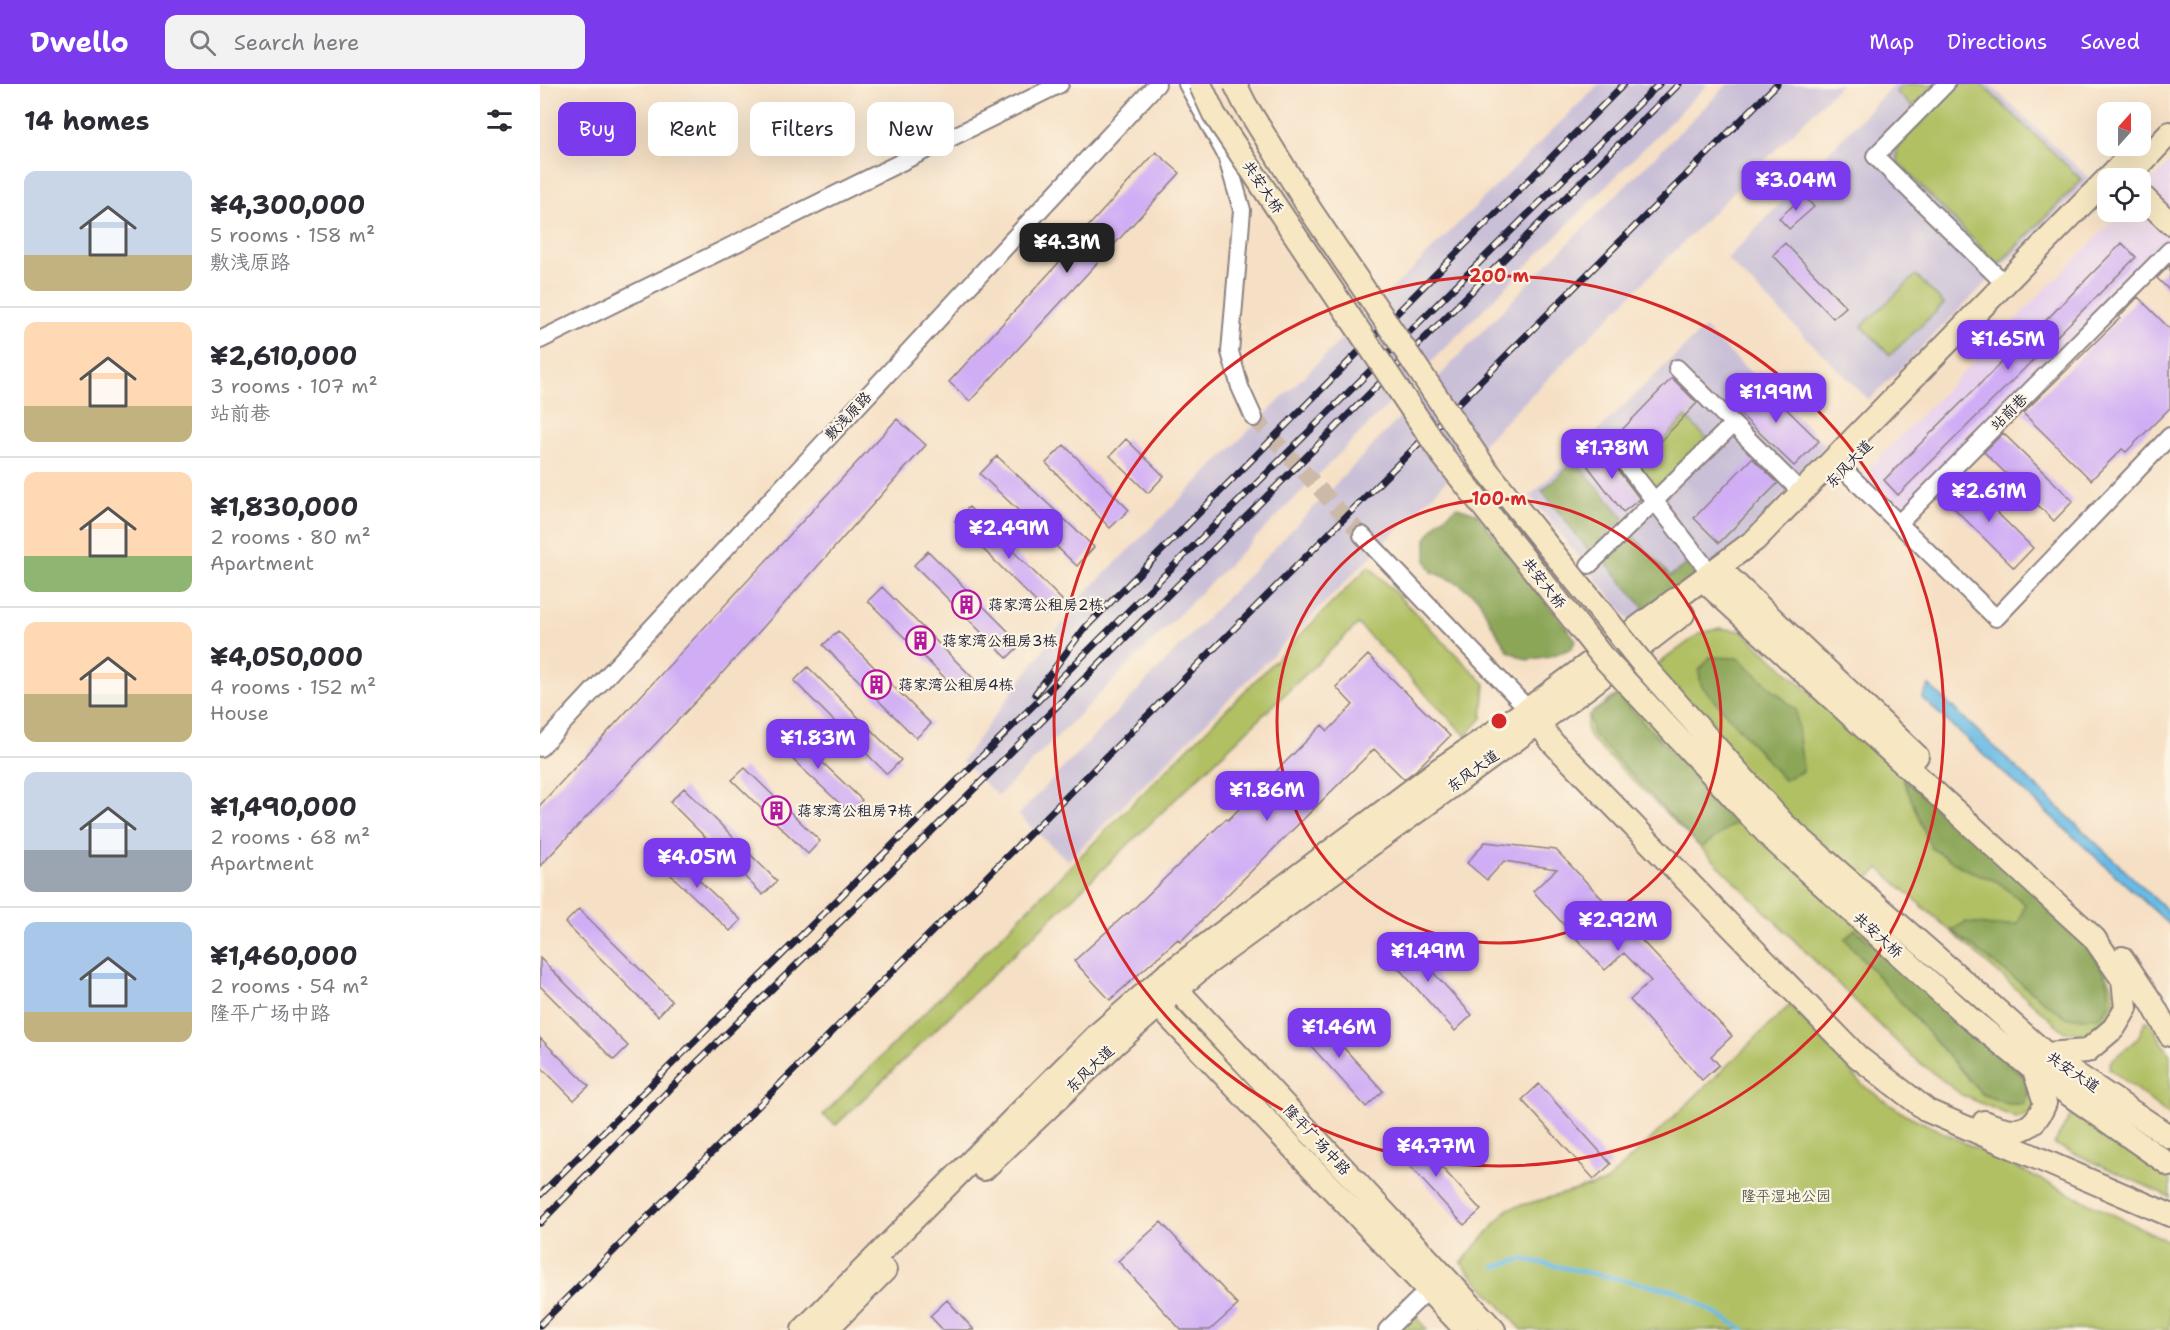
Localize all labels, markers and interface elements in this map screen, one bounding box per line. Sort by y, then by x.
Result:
search box [165,15,585,69]
text: Dwello [30,23,129,61]
icon: search [186,26,219,59]
text: Search here [234,28,360,57]
text: Map [1869,28,1914,56]
text: Directions [1947,28,2047,56]
text: Saved [2080,28,2140,56]
chip: Buy [558,102,636,156]
chip: Rent [648,102,738,156]
chip: Filters [750,102,855,156]
chip: New [867,102,954,156]
north arrow [2097,102,2151,156]
map controls [2097,102,2151,222]
text: 14 homes [24,103,150,138]
icon: filters [483,104,516,137]
street label: 共安大桥 [1238,157,1288,217]
pin: ¥3.04M [1747,161,1845,212]
text: ¥3.04M [1755,167,1837,193]
button: locate [2097,168,2151,222]
text: ¥4,300,000 [210,187,366,222]
icon: home [72,195,144,267]
text: 5 rooms · 158 m² [210,222,375,248]
pin: ¥4.3M [1025,223,1109,274]
text: ¥4.3M [1034,229,1100,255]
text: 敷浅原路 [210,249,290,275]
text: 200 m [1469,264,1530,288]
pin: ¥1.65M [1959,320,2057,371]
text: ¥1.65M [1971,326,2045,352]
text: ¥2,610,000 [210,338,358,373]
icon: home [72,346,144,418]
text: 3 rooms · 107 m² [210,373,378,399]
pin: ¥1.99M [1727,373,1825,424]
text: ¥1.99M [1739,379,1813,405]
street label: 敷浅原路 [820,387,876,445]
street label: 站前巷 [1986,389,2032,435]
text: 站前巷 [210,400,270,426]
pin: ¥1.78M [1563,429,1661,480]
text: ¥1.78M [1575,435,1649,461]
street label: 东风大道 [1821,435,1877,493]
pin: ¥2.61M [1940,472,2038,523]
text: ¥2.61M [1951,478,2027,504]
text: 100 m [1471,487,1527,511]
text: ¥1,830,000 [210,489,358,524]
icon: home [72,496,144,568]
pin: ¥2.49M [960,509,1058,560]
text: ¥2.49M [969,515,1049,541]
text: 2 rooms · 80 m² [210,524,371,550]
text: Apartment [210,550,314,576]
street label: 共安大桥 [1518,553,1570,613]
building icon: 蒋家湾公租房2栋 [951,589,983,621]
place label: 蒋家湾公租房2栋 [988,595,1104,615]
building icon: 蒋家湾公租房3栋 [905,625,937,657]
place label: 蒋家湾公租房3栋 [942,631,1058,651]
text: ¥4,050,000 [210,639,363,674]
icon: home [72,646,144,718]
building icon: 蒋家湾公租房4栋 [861,669,893,701]
text: 4 rooms · 152 m² [210,674,376,700]
place label: 蒋家湾公租房4栋 [898,675,1014,695]
text: House [210,700,269,726]
centre of rings [1489,711,1509,731]
pin: ¥1.83M [769,719,867,770]
text: ¥1.83M [780,725,856,751]
street label: 东风大道 [1443,745,1503,797]
pin: ¥1.86M [1218,771,1316,822]
text: ¥1.86M [1229,777,1305,803]
text: ¥1,490,000 [210,789,357,824]
building icon: 蒋家湾公租房7栋 [760,795,792,827]
icon: home [72,796,144,868]
place label: 蒋家湾公租房7栋 [797,801,913,821]
text: 2 rooms · 68 m² [210,824,370,850]
pin: ¥4.05M [648,838,746,889]
text: ¥4.05M [657,844,737,870]
text: Apartment [210,850,314,876]
pin: ¥2.92M [1569,901,1667,952]
text: ¥2.92M [1578,907,1658,933]
street label: 共安大桥 [1849,907,1907,963]
pin: ¥1.49M [1379,932,1477,983]
text: ¥1,460,000 [210,938,358,973]
text: ¥1.49M [1391,938,1465,964]
icon: home [72,946,144,1018]
text: 2 rooms · 54 m² [210,973,369,999]
text: 隆平广场中路 [210,1000,330,1026]
pin: ¥1.46M [1290,1008,1388,1059]
text: ¥1.46M [1302,1014,1376,1040]
street label: 东风大道 [1061,1041,1119,1097]
street label: 共安大道 [2043,1047,2103,1097]
street label: 隆平广场中路 [1279,1100,1355,1180]
pin: ¥4.77M [1387,1127,1485,1178]
text: ¥4.77M [1397,1133,1475,1159]
park label: 隆平湿地公园 [1741,1186,1831,1206]

